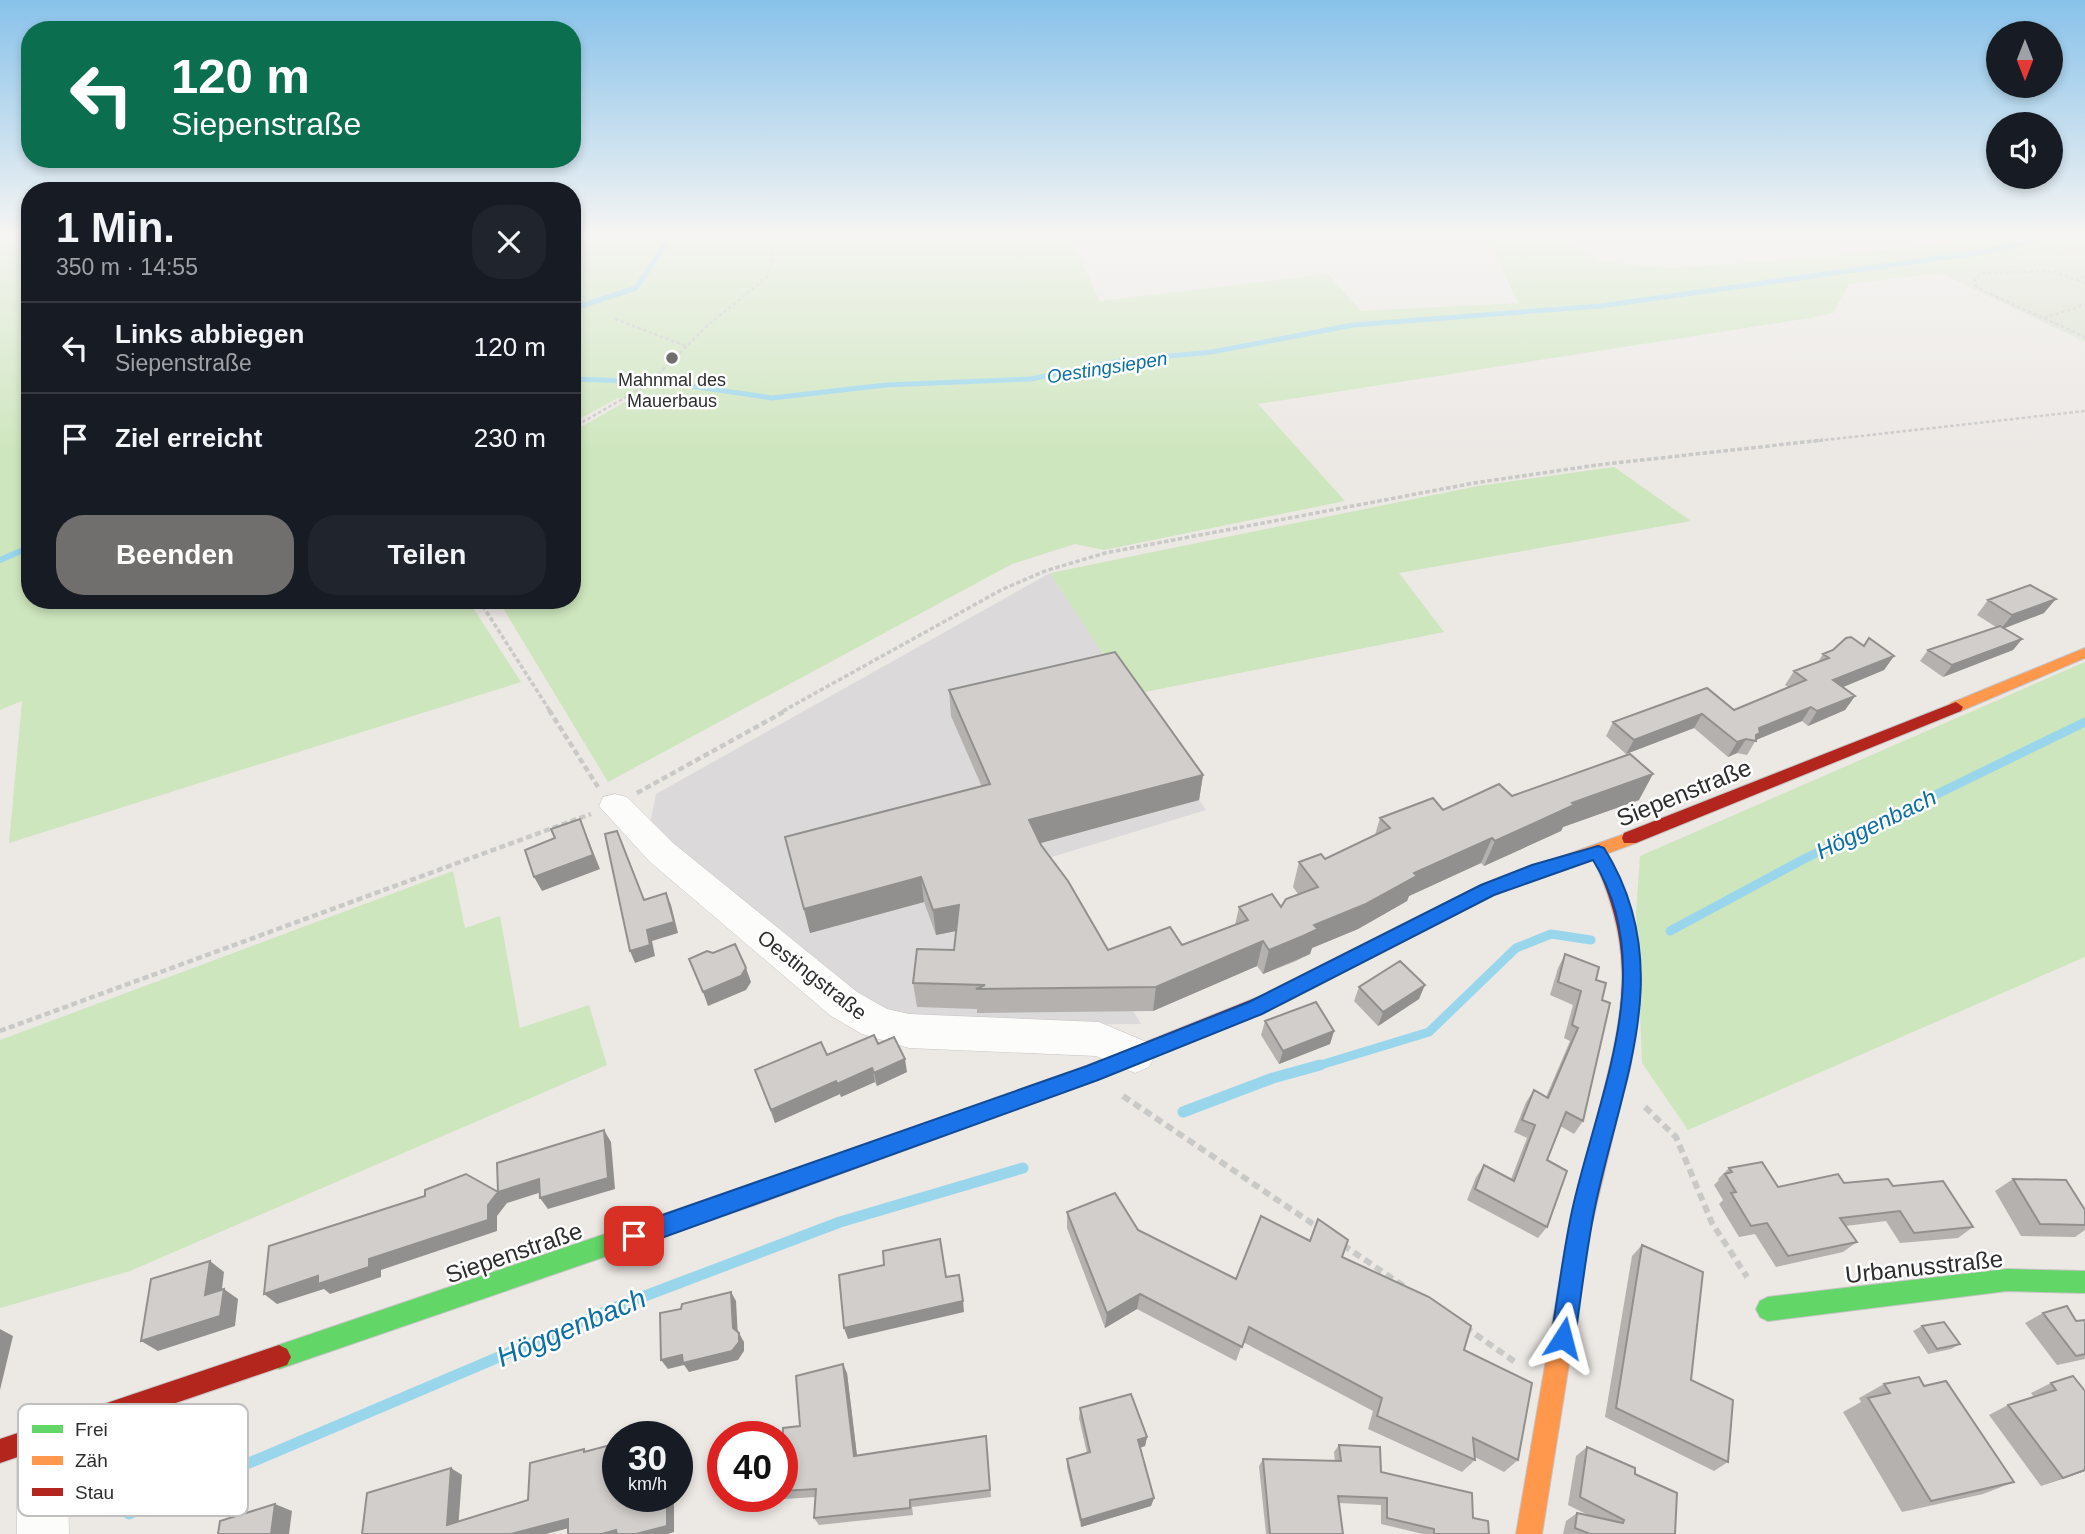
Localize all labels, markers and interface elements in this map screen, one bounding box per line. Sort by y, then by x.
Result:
north arrow [1986,21,2063,98]
map controls [1986,21,2063,189]
icon: left [56,49,147,140]
text: 120 m [171,49,310,103]
text: Siepenstraße [171,106,361,142]
button: sound [1986,112,2063,189]
text: 1 Min. [56,204,175,251]
button: close [472,205,546,279]
text: 350 m · 14:55 [56,254,198,280]
text: Links abbiegen [115,319,304,349]
icon: left [56,329,94,367]
text: 120 m [474,332,546,362]
water label: Oestingsiepen [1045,348,1169,387]
text: Siepenstraße [115,350,252,376]
marker: Mahnmal des Mauerbaus [664,350,680,366]
place label: Mahnmal des Mauerbaus [618,370,726,411]
icon: arrive [56,420,94,458]
text: Ziel erreicht [115,423,262,453]
text: 230 m [474,423,546,453]
button: Beenden [56,515,294,595]
button: Teilen [308,515,546,595]
street label: Siepenstraße [1613,753,1755,832]
water label: Höggenbach [1812,784,1940,864]
street label: Oestingstraße [753,925,871,1024]
pin [604,1206,664,1266]
street label: Siepenstraße [442,1217,586,1289]
icon: arrive [615,1217,653,1255]
street label: Urbanusstraße [1844,1245,2004,1288]
water label: Höggenbach [492,1282,650,1373]
position arrow [1526,1301,1600,1375]
legend [18,1404,248,1516]
text: Frei [75,1419,108,1440]
speed limit sign: 40 [707,1421,798,1512]
text: 30 [628,1438,667,1477]
text: Zäh [75,1450,108,1471]
text: km/h [628,1474,667,1494]
text: Stau [75,1482,114,1503]

